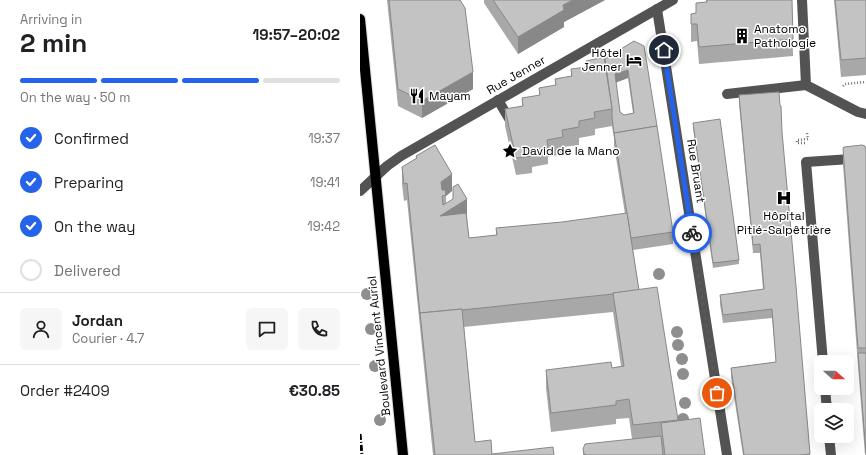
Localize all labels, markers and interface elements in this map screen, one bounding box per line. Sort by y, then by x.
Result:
text: Arriving in [20,11,82,28]
place label: Anatomo Pathologie [754,21,816,51]
text: 19:57–20:02 [252,25,340,44]
text: 2 min [20,26,87,60]
building icon: Anatomo Pathologie [733,27,751,45]
pin [647,33,681,67]
icon: home [653,39,675,61]
place label: Hôtel Jenner [582,45,622,75]
street label: Rue Jenner [484,51,549,98]
hotel icon: Hôtel Jenner [625,51,643,69]
restaurant icon: Mayam [408,87,426,105]
place label: Mayam [429,88,471,104]
text: On the way · 50 m [20,89,130,106]
icon: check [20,127,42,149]
text: Confirmed [54,129,129,148]
text: 19:37 [308,130,340,147]
street label: Rue Bruant [683,138,709,204]
place icon: David de la Mano [501,142,519,160]
place label: David de la Mano [522,143,620,159]
icon: check [20,171,42,193]
text: Preparing [54,173,124,192]
text: 19:41 [310,174,340,191]
hospital icon: Hôpital Pitié-Salpêtrière [775,189,793,207]
place label: Hôpital Pitié-Salpêtrière [737,208,831,238]
courier [672,213,712,253]
icon: check [20,215,42,237]
text: On the way [54,217,135,236]
text: 19:42 [307,218,340,235]
icon: bike [681,222,703,244]
text: Delivered [54,261,121,280]
street label: Boulevard Vincent Auriol [364,275,394,417]
button: person [20,308,62,350]
button: chat [246,308,288,350]
button: phone [298,308,340,350]
text: Jordan [72,311,123,330]
text: Courier · 4.7 [72,330,144,347]
north arrow [814,355,854,395]
map controls [814,355,854,443]
pin [700,376,734,410]
text: Order #2409 [20,381,110,400]
text: €30.85 [289,381,340,400]
icon: bag [706,382,728,404]
button: layers [814,403,854,443]

